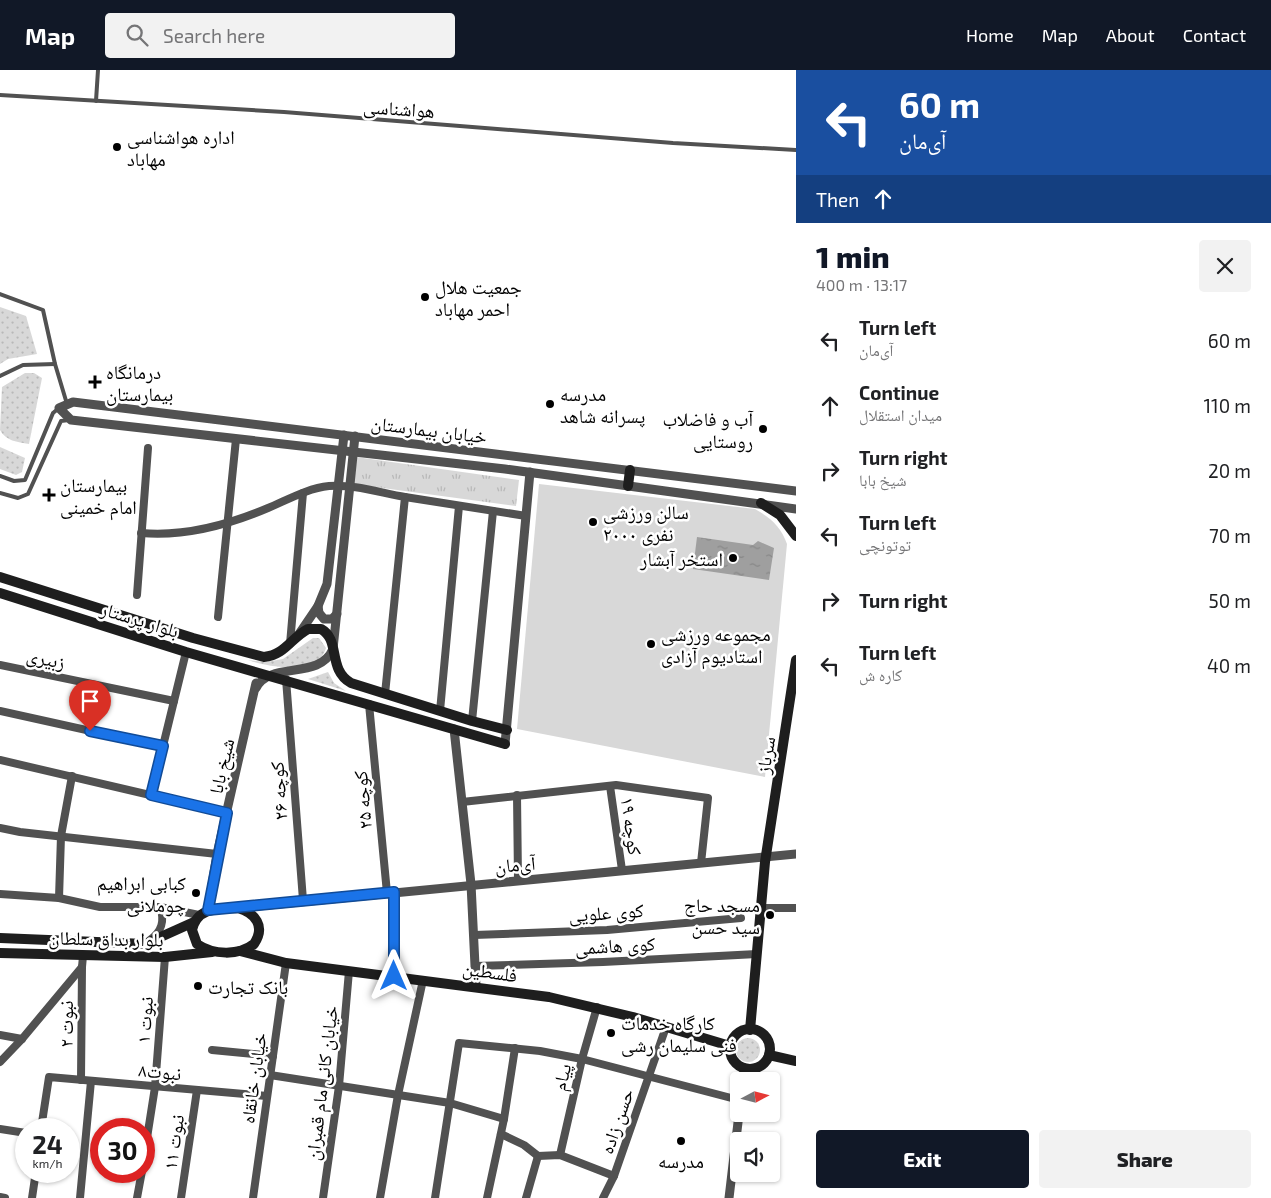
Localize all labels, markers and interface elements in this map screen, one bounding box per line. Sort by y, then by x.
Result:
search box [105,13,455,58]
text: Map [25,21,75,50]
icon: search [123,21,151,49]
text: Search here [163,24,265,47]
text: Home [966,24,1014,46]
text: Map [1042,24,1078,46]
text: About [1106,24,1155,46]
text: Contact [1183,24,1246,46]
text: 60 m [899,83,980,125]
icon: left [816,90,881,155]
street label: هواشناسی [362,94,435,123]
place label: اداره هواشناسی مهاباد [127,125,235,171]
text: آی‌مان [899,127,946,153]
marker: اداره هواشناسی مهاباد [111,141,123,153]
icon: ahead [869,185,897,213]
text: Then [816,188,859,211]
text: 1 min [816,238,890,274]
button: close [1199,240,1251,292]
place label: جمعیت هلال احمر مهاباد [435,275,522,321]
text: 400 m · 13:17 [816,275,907,294]
marker: جمعیت هلال احمر مهاباد [419,291,431,303]
text: Turn left [859,316,936,339]
icon: left [816,327,844,355]
text: 60 m [1208,329,1251,352]
text: آی‌مان [859,340,893,359]
place label: درمانگاه بیمارستان [106,360,173,406]
marker: درمانگاه بیمارستان [88,375,102,389]
text: Continue [859,381,939,404]
place label: مدرسه پسرانه شاهد [560,382,645,428]
icon: ahead [816,392,844,420]
text: 110 m [1204,394,1251,417]
marker: مدرسه پسرانه شاهد [544,398,556,410]
text: میدان استقلال [859,405,942,424]
place label: آب و فاضلاب روستایی [662,407,754,453]
street label: خیابان بیمارستان [370,410,488,449]
marker: آب و فاضلاب روستایی [757,423,769,435]
text: Turn right [859,446,947,469]
icon: right [816,457,844,485]
text: 20 m [1208,459,1251,482]
text: شیخ بابا [859,470,906,489]
place label: بیمارستان امام خمینی [60,473,137,521]
marker: بیمارستان امام خمینی [42,488,56,502]
place label: سالن ورزشی ۲۰۰۰ نفری [603,500,689,546]
text: Turn left [859,511,936,534]
marker: سالن ورزشی ۲۰۰۰ نفری [587,516,599,528]
icon: left [816,522,844,550]
text: 70 m [1209,524,1251,547]
text: توتونچی [859,535,911,554]
place label: استخر آبشار [639,547,723,571]
marker: استخر آبشار [727,552,739,564]
icon: right [816,587,844,615]
text: Turn right [859,589,947,612]
text: 50 m [1208,589,1251,612]
street label: بلوار پرستار [97,596,182,643]
place label: مجموعه ورزشی استادیوم آزادی [661,622,771,670]
marker: مجموعه ورزشی استادیوم آزادی [645,638,657,650]
text: Turn left [859,641,936,664]
street label: زبیری [24,643,67,674]
icon: left [816,652,844,680]
text: 40 m [1207,654,1251,677]
text: کاره ش [859,665,902,684]
pin [69,680,111,731]
icon: arrive [76,687,104,715]
street label: سرباز [751,735,780,776]
street label: شیخ بابا [203,736,240,796]
street label: کوچه ۲۶ [264,761,293,821]
street label: کوچه ۲۵ [348,770,377,830]
street label: کوچه ۱۹ [616,795,647,857]
street label: آی‌مان [494,851,538,878]
place label: کبابی ابراهیم چوملانی [97,871,186,917]
marker: کبابی ابراهیم چوملانی [190,887,202,899]
place label: مسجد حاج سید حسن [684,893,760,939]
street label: کوی علویی [568,898,645,927]
marker: مسجد حاج سید حسن [764,909,776,921]
street label: بلوار بداق سلطان [48,925,164,952]
street label: کوی هاشمی [574,931,656,960]
position arrow [367,949,419,1001]
street label: فلسطین [461,956,519,987]
place label: بانک تجارت [208,975,288,999]
marker: بانک تجارت [192,980,204,992]
street label: نبوت ۱ [131,996,158,1044]
street label: نبوت ۲ [54,1000,78,1048]
street label: خیابان کانی مام قمبران [300,1004,345,1162]
place label: کارگاه خدمات فنی سلیمان رشی [621,1011,737,1057]
marker: کارگاه خدمات فنی سلیمان رشی [605,1027,617,1039]
street label: خیابان خانقاه [235,1031,272,1125]
street label: نبوت۸ [138,1058,182,1085]
street label: پیام [547,1061,578,1094]
north arrow [730,1072,780,1122]
map controls [730,1072,780,1182]
street label: حسن زاده [594,1085,639,1157]
street label: نبوت ۱۱ [158,1113,189,1171]
speed limit sign: 30 [90,1118,155,1183]
text: 24 [32,1129,63,1159]
button: Exit [816,1130,1029,1188]
button: Share [1039,1130,1251,1188]
button: sound [730,1132,780,1182]
marker: مدرسه [675,1135,687,1147]
place label: مدرسه [658,1149,704,1173]
text: km/h [33,1156,62,1170]

